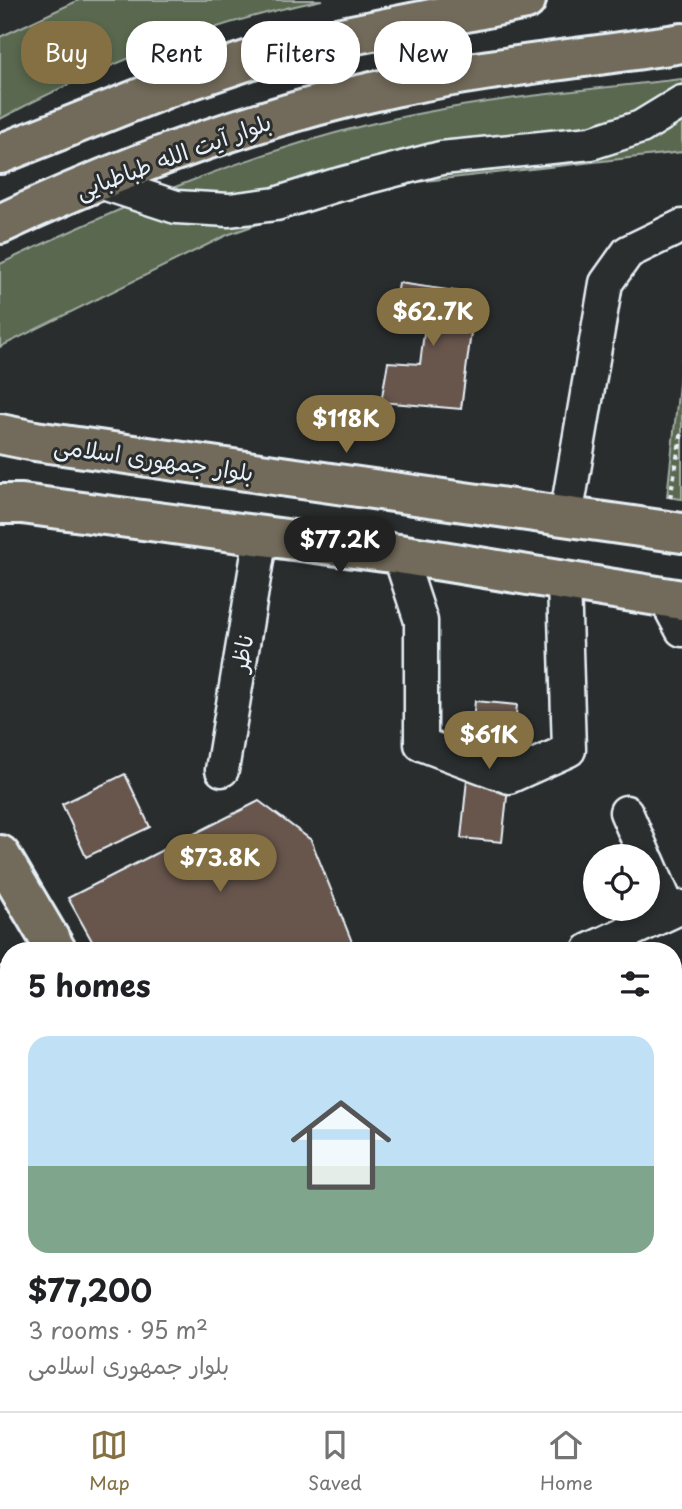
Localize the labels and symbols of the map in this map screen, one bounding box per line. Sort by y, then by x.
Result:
street label: بلوار آیت الله طباطبایی [70,103,276,207]
pin: $62.7K [376,288,490,348]
pin: $118K [297,396,395,455]
street label: بلوار جمهوری اسلامی [52,427,256,489]
pin: $77.2K [283,516,397,576]
street label: ناظر [220,632,261,676]
pin: $61K [448,712,530,771]
pin: $73.8K [163,834,277,894]

